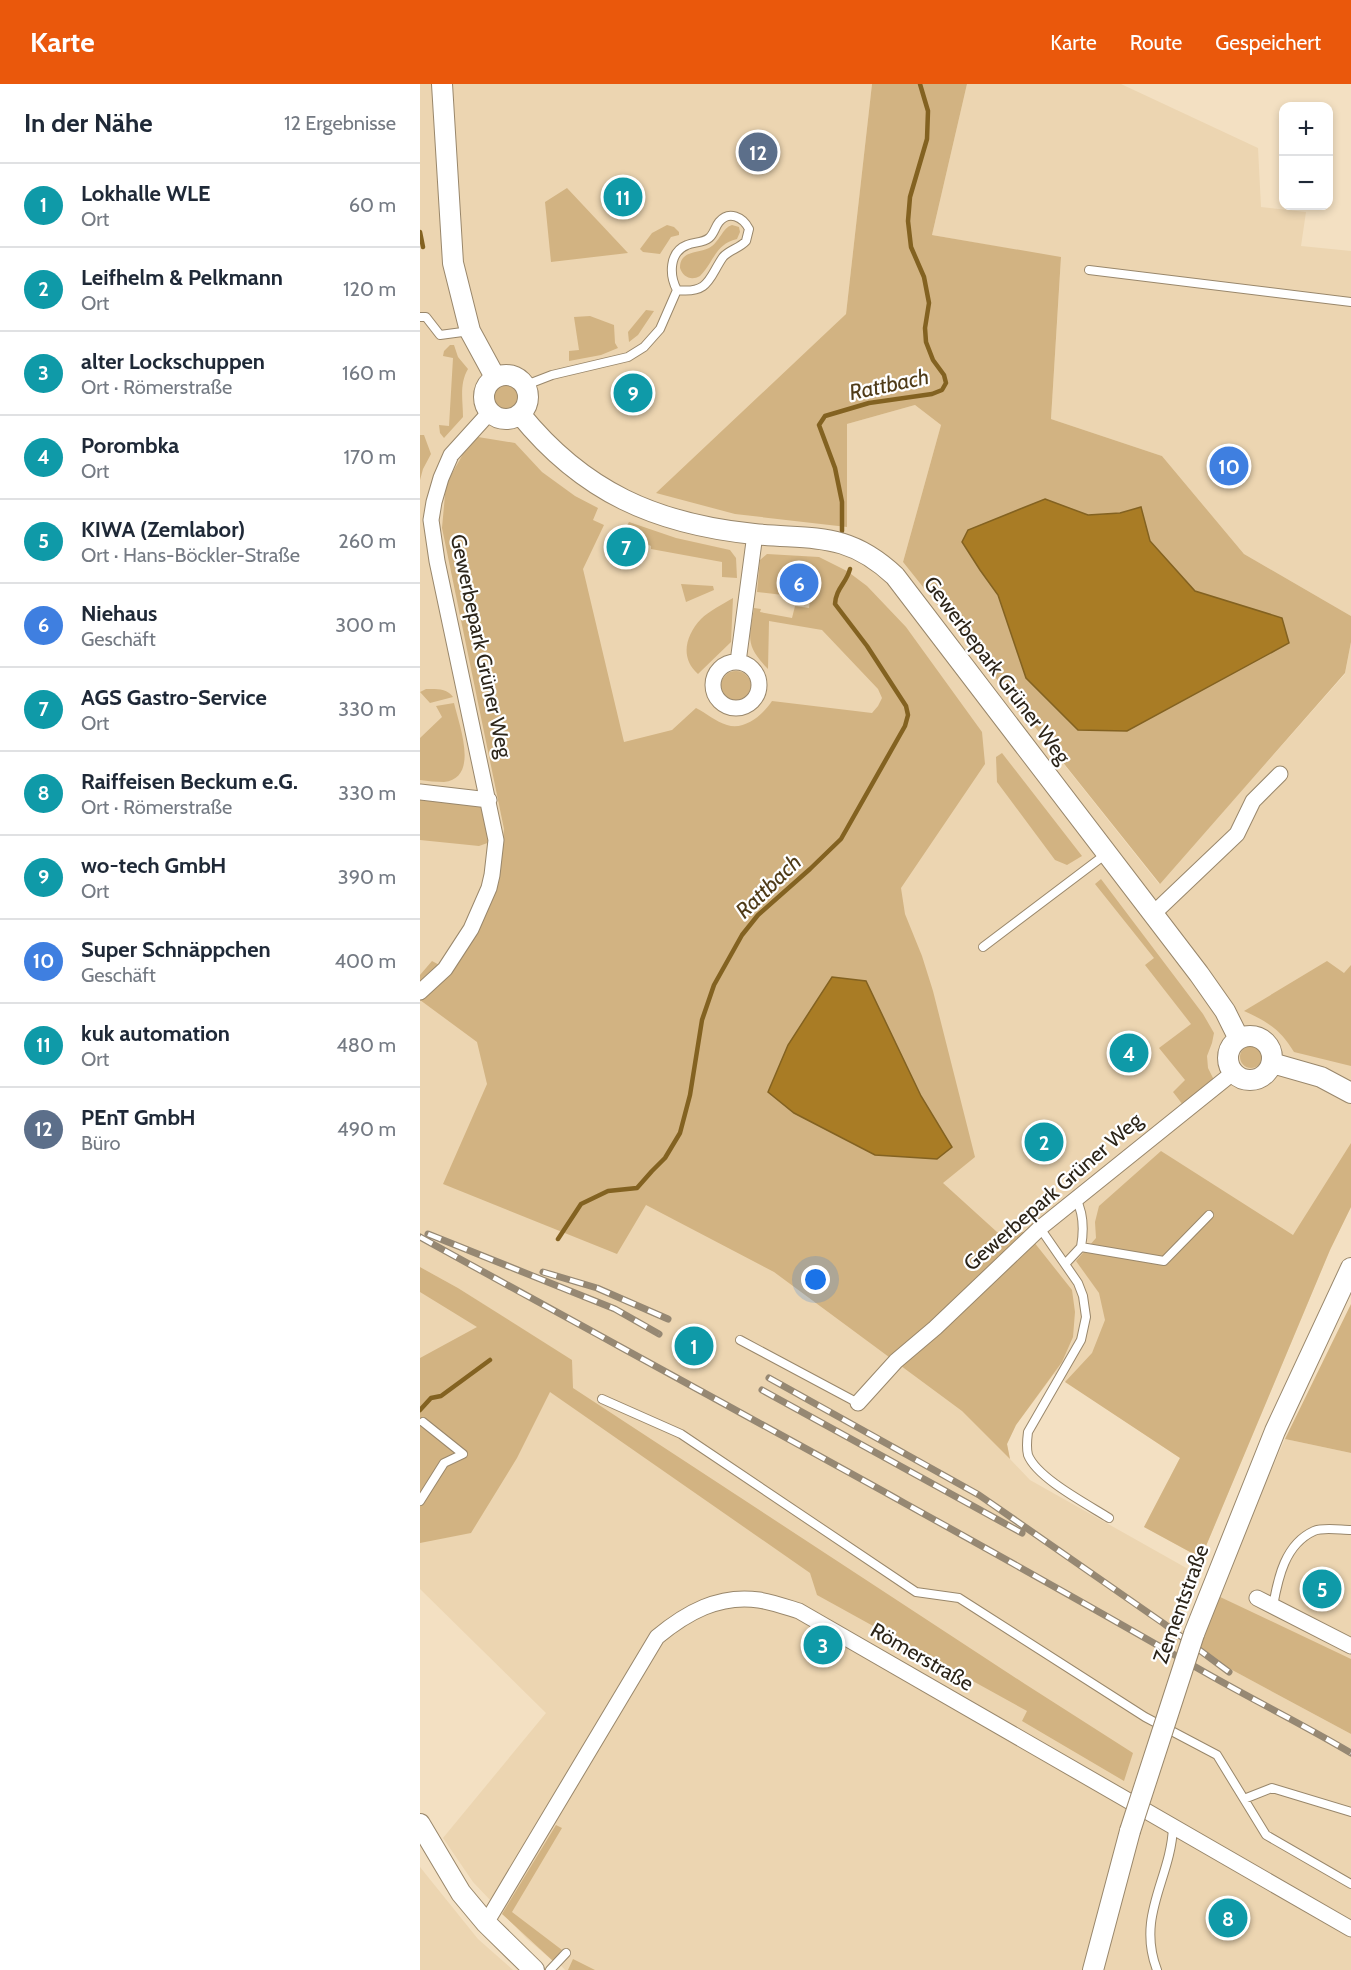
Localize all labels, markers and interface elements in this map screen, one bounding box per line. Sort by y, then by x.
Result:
text: Karte [30,25,95,59]
text: Karte [1050,30,1097,55]
text: Route [1130,30,1182,55]
text: Gespeichert [1215,30,1321,55]
map controls [1279,102,1333,210]
button: + [1279,102,1333,156]
text: In der Nähe [24,107,153,139]
text: 12 Ergebnisse [284,111,396,135]
pin: 12 [738,130,778,174]
button: − [1279,156,1333,210]
pin: 11 [604,174,642,220]
text: Lokhalle WLE [81,180,211,207]
text: 1 [40,193,47,217]
text: 60 m [349,193,396,217]
text: Ort [81,207,109,231]
text: Leifhelm & Pelkmann [81,264,283,291]
text: 2 [38,277,49,301]
text: 120 m [343,277,396,301]
text: Ort [81,291,109,315]
text: alter Lockschuppen [81,348,265,375]
text: 3 [38,361,49,385]
text: 160 m [342,361,396,385]
water label: Rattbach [847,363,931,406]
pin: 9 [614,370,652,416]
text: Ort · Römerstraße [81,375,232,399]
text: Porombka [81,432,179,459]
pin: 10 [1210,444,1248,488]
text: 4 [37,445,50,469]
text: 170 m [344,445,396,469]
text: Ort [81,459,109,483]
text: KIWA (Zemlabor) [81,516,245,543]
pin: 7 [606,524,646,570]
text: 5 [38,529,49,553]
text: 260 m [338,529,396,553]
street label: Gewerbepark Grüner Weg [446,532,518,761]
text: Ort · Hans-Böckler-Straße [81,543,300,567]
pin: 6 [780,560,818,606]
street label: Gewerbepark Grüner Weg [919,571,1076,769]
text: Niehaus [81,600,157,627]
text: 6 [38,613,49,637]
text: 300 m [335,613,396,637]
text: Geschäft [81,627,156,651]
text: AGS Gastro-Service [81,684,267,711]
text: 7 [38,697,49,721]
text: 330 m [338,697,396,721]
text: Ort [81,711,109,735]
text: Raiffeisen Beckum e.G. [81,768,298,795]
text: 8 [37,781,50,805]
text: 330 m [338,781,396,805]
text: Ort · Römerstraße [81,795,232,819]
water label: Rattbach [730,849,807,924]
text: wo-tech GmbH [81,852,226,879]
text: 9 [38,865,49,889]
text: 390 m [338,865,396,889]
text: Ort [81,879,109,903]
text: Super Schnäppchen [81,936,271,963]
text: 10 [33,949,54,973]
text: 400 m [334,949,396,973]
text: Geschäft [81,963,156,987]
text: kuk automation [81,1020,230,1047]
pin: 4 [1110,1030,1148,1076]
text: 11 [36,1033,51,1057]
text: 480 m [336,1033,396,1057]
text: Ort [81,1047,109,1071]
text: PEnT GmbH [81,1104,196,1131]
street label: Gewerbepark Grüner Weg [958,1107,1147,1276]
text: 12 [35,1117,52,1141]
text: 490 m [337,1117,396,1141]
pin: 2 [1024,1120,1064,1164]
text: Büro [81,1131,120,1155]
your location [801,1265,830,1294]
pin: 1 [674,1324,714,1368]
street label: Zementstraße [1147,1541,1214,1667]
pin: 5 [1302,1566,1342,1612]
street label: Römerstraße [866,1617,978,1696]
pin: 3 [804,1622,842,1668]
pin: 8 [1208,1896,1248,1940]

